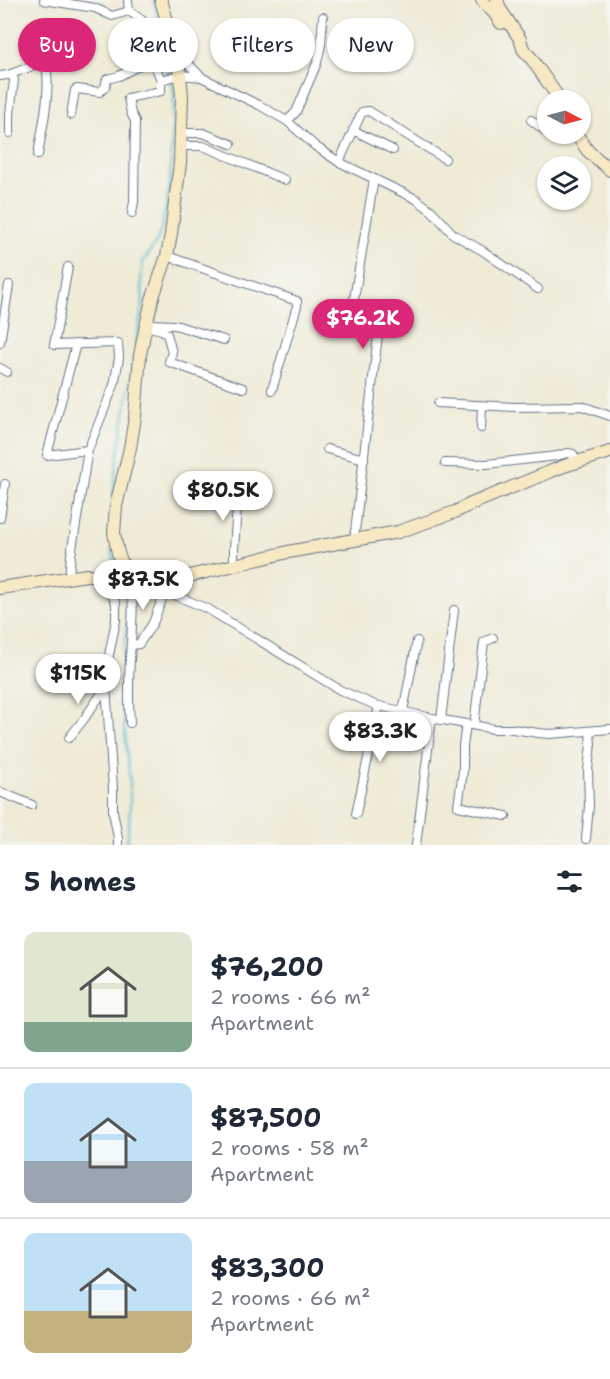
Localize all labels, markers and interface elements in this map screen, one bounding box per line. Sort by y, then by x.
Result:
chip: Buy [18,18,96,72]
chip: Rent [108,18,198,72]
chip: Filters [210,18,315,72]
chip: New [327,18,414,72]
north arrow [537,90,591,144]
map controls [537,90,591,210]
button: layers [537,156,591,210]
pin: $76.2K [314,299,412,350]
text: $76.2K [326,305,400,331]
pin: $80.5K [174,471,272,522]
text: $80.5K [187,477,259,503]
pin: $87.5K [94,560,192,611]
text: $87.5K [107,566,179,592]
pin: $115K [36,654,120,705]
text: $115K [50,660,106,686]
pin: $83.3K [331,712,429,763]
text: $83.3K [343,718,417,744]
text: 5 homes [24,864,136,899]
icon: filters [553,865,586,898]
text: $76,200 [210,949,324,984]
icon: home [72,956,144,1028]
text: 2 rooms · 66 m² [210,984,371,1010]
text: Apartment [210,1010,314,1036]
text: $87,500 [210,1100,322,1135]
icon: home [72,1107,144,1179]
text: 2 rooms · 58 m² [210,1135,369,1161]
text: Apartment [210,1161,314,1187]
text: $83,300 [210,1250,324,1285]
icon: home [72,1257,144,1329]
text: 2 rooms · 66 m² [210,1285,371,1311]
text: Apartment [210,1311,314,1337]

